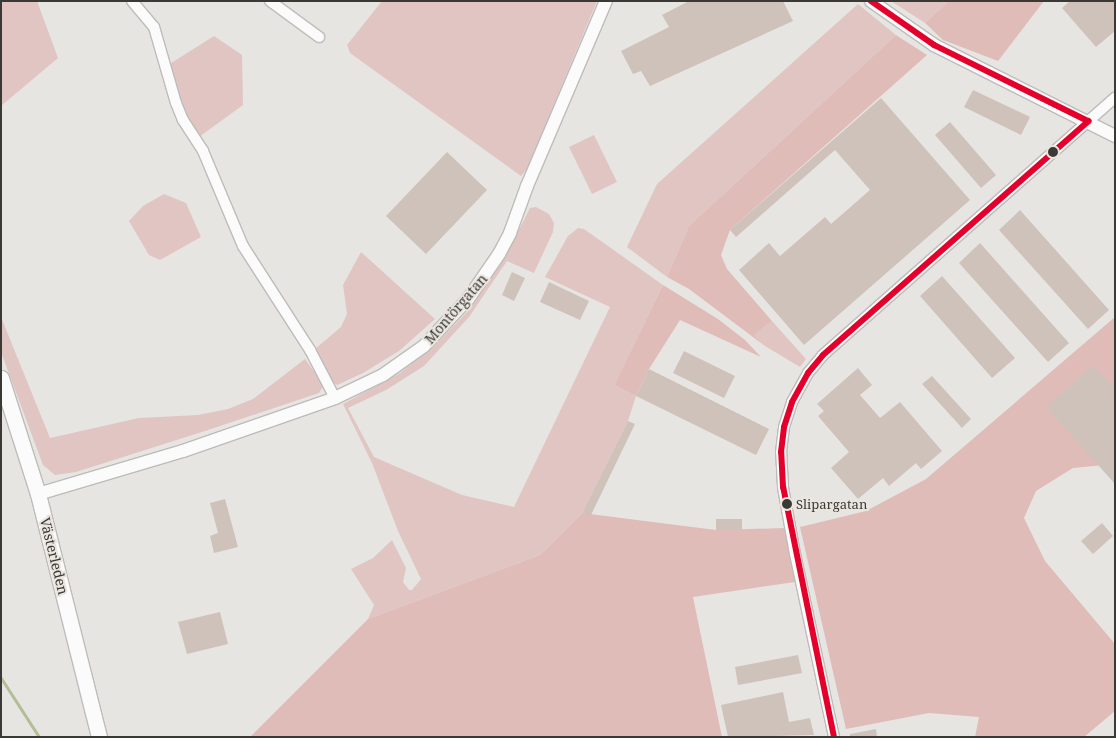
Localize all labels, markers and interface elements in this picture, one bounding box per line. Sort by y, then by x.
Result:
unlabelled marker [1048,147,1058,157]
street label: Montörgatan [421,271,491,347]
place label: Slipargatan [796,496,867,512]
marker: Slipargatan [782,499,792,509]
street label: Västerleden [36,516,72,596]

